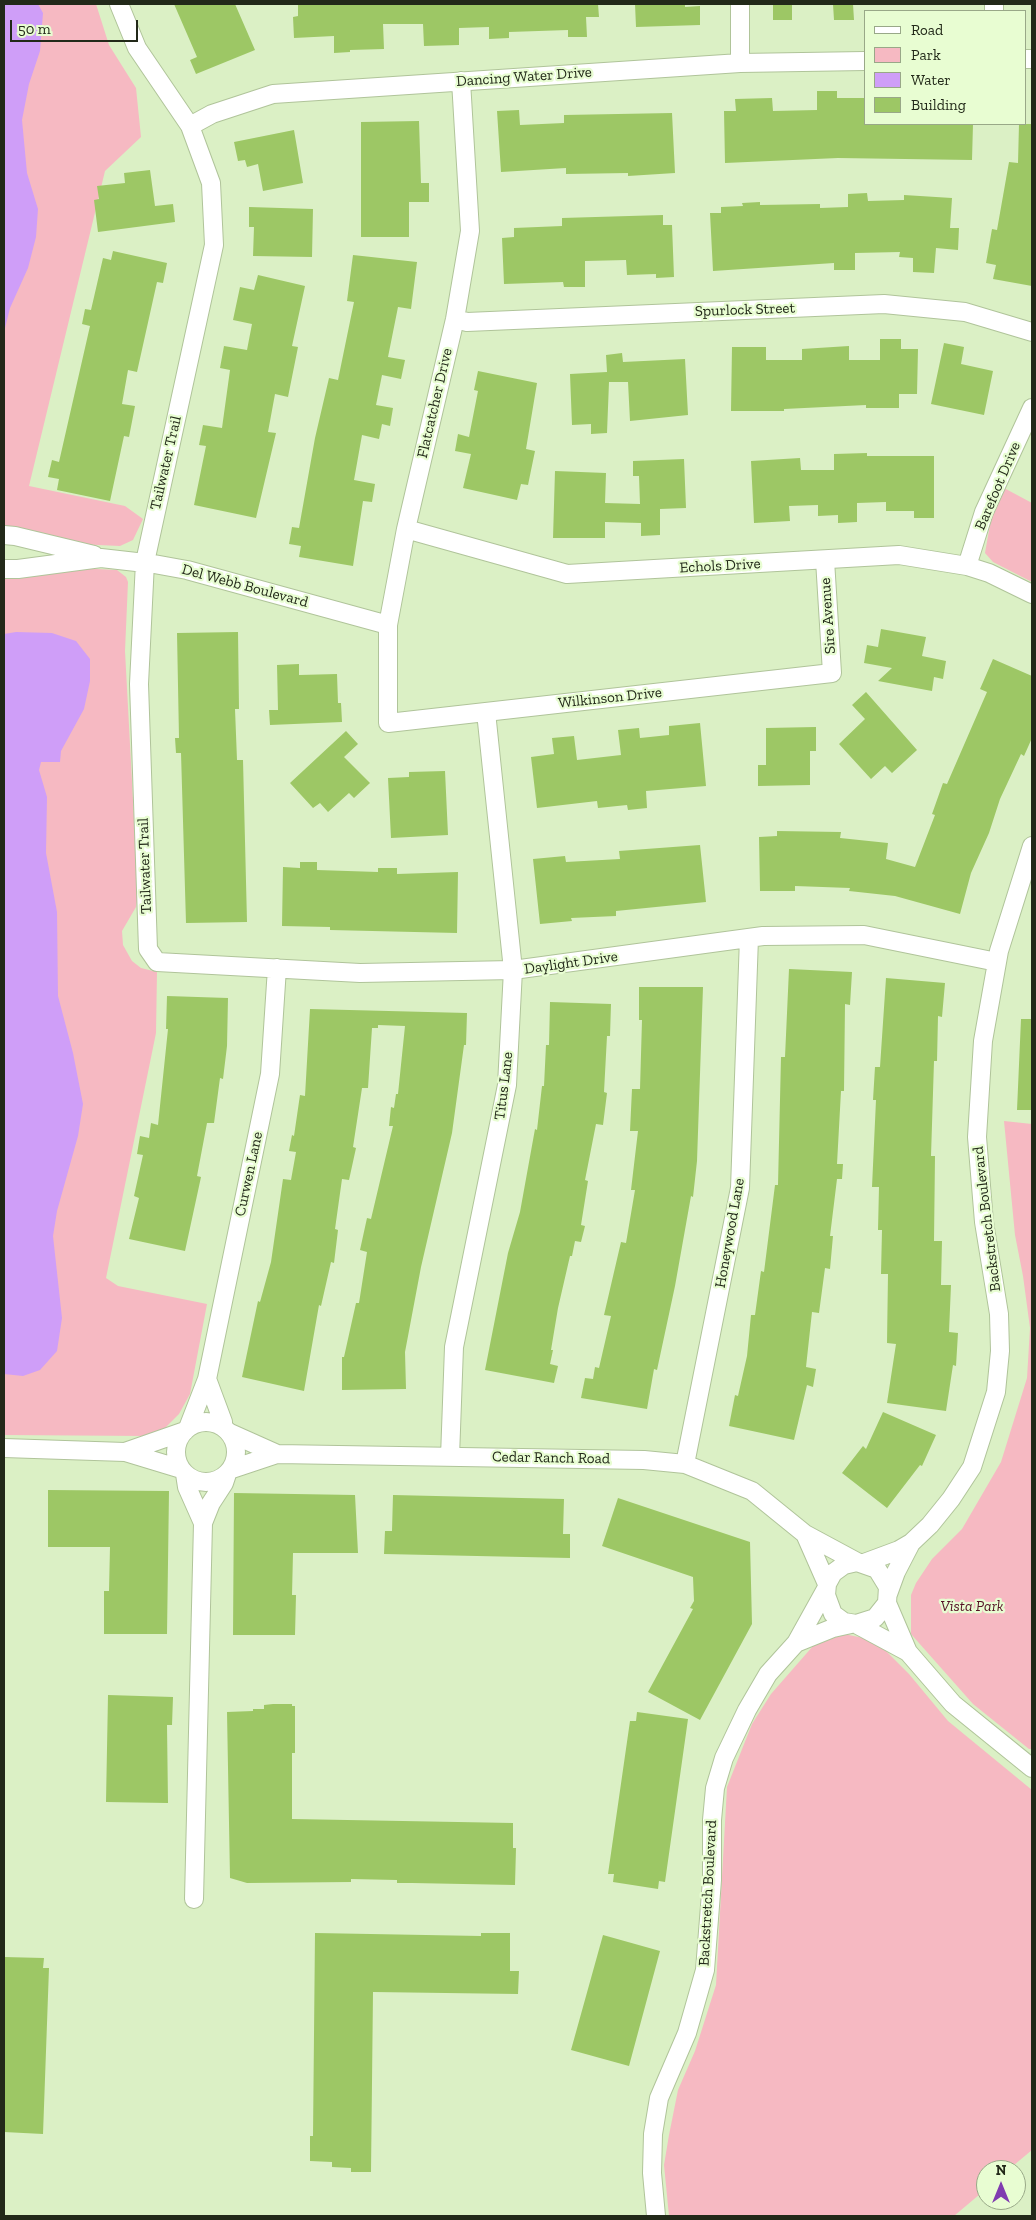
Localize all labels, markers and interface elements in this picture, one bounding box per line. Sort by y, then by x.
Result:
scale bar [12,10,140,42]
legend [864,10,1026,125]
text: 50 m [18,20,51,38]
text: Road [911,21,943,39]
text: Park [911,46,941,64]
street label: Dancing Water Drive [456,63,592,91]
text: Water [911,71,951,89]
text: Building [911,96,966,114]
street label: Spurlock Street [695,299,795,321]
street label: Flatcatcher Drive [414,346,456,460]
street label: Tailwater Trail [146,414,186,512]
street label: Barefoot Drive [971,439,1025,533]
street label: Echols Drive [679,555,761,577]
street label: Del Webb Boulevard [180,560,310,612]
street label: Sire Avenue [816,577,840,655]
street label: Wilkinson Drive [557,684,663,712]
street label: Tailwater Trail [134,818,156,914]
street label: Daylight Drive [523,948,619,978]
street label: Titus Lane [491,1051,517,1121]
street label: Curwen Lane [231,1130,267,1218]
street label: Backstretch Boulevard [969,1145,1005,1293]
street label: Honeywood Lane [711,1177,749,1289]
street label: Cedar Ranch Road [492,1448,610,1468]
park label: Vista Park [941,1598,1003,1616]
street label: Backstretch Boulevard [695,1820,721,1966]
north arrow [976,2160,1026,2210]
text: N [996,2162,1006,2179]

